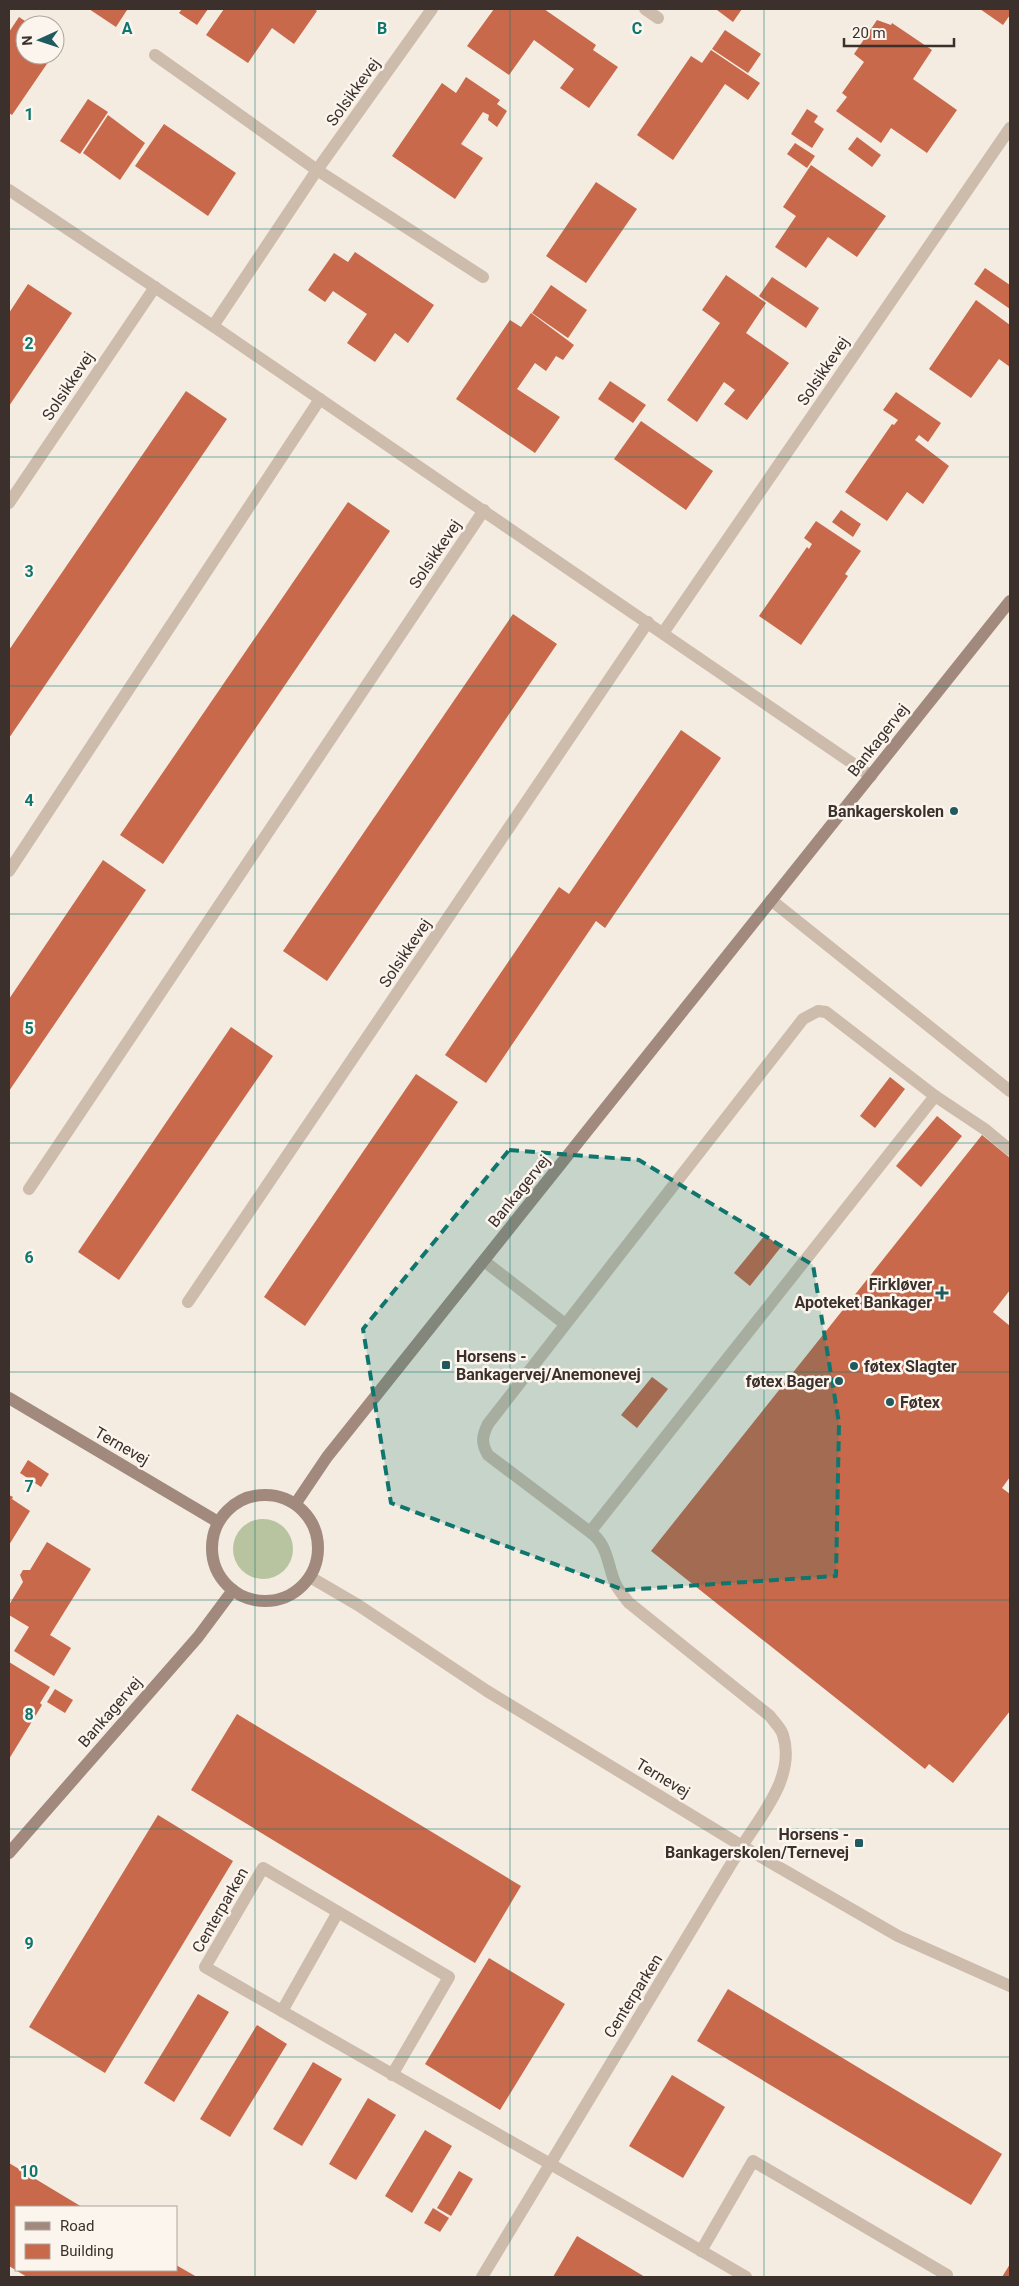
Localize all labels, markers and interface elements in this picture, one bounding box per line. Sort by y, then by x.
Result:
north arrow [15,15,65,65]
scale bar [844,15,954,47]
text: A [122,19,133,38]
text: B [377,19,387,38]
text: C [632,19,642,38]
text: 20 m [852,24,886,42]
text: N [19,35,35,46]
street label: Solsikkevej [322,54,384,130]
text: 1 [24,105,34,124]
street label: Solsikkevej [793,333,853,409]
text: 2 [24,334,34,353]
street label: Solsikkevej [38,348,98,424]
street label: Solsikkevej [405,516,465,592]
text: 3 [24,562,34,581]
street label: Bankagervej [844,700,912,780]
text: 4 [24,791,34,810]
place label: Bankagerskolen [828,802,944,821]
marker: Bankagerskolen [948,805,960,817]
street label: Solsikkevej [375,915,435,991]
text: 5 [24,1019,34,1038]
street label: Bankagervej [484,1151,554,1231]
text: 6 [24,1248,34,1267]
place label: Firkløver Apoteket Bankager [795,1275,932,1312]
marker: Firkløver Apoteket Bankager [936,1287,948,1299]
place label: Horsens - Bankagervej/Anemonevej [456,1347,641,1384]
place label: føtex Slagter [864,1357,957,1376]
marker: Horsens - Bankagervej/Anemonevej [440,1359,452,1371]
marker: føtex Slagter [848,1360,860,1372]
place label: føtex Bager [746,1372,829,1391]
marker: føtex Bager [833,1375,845,1387]
place label: Føtex [900,1393,941,1412]
marker: Føtex [884,1396,896,1408]
street label: Ternevej [91,1423,153,1469]
text: 7 [24,1477,34,1496]
street label: Bankagervej [74,1673,146,1751]
text: 8 [24,1705,34,1724]
street label: Ternevej [632,1754,694,1802]
place label: Horsens - Bankagerskolen/Ternevej [665,1825,849,1862]
marker: Horsens - Bankagerskolen/Ternevej [853,1837,865,1849]
street label: Centerparken [188,1864,252,1956]
text: 9 [24,1934,34,1953]
street label: Centerparken [600,1951,666,2041]
text: 10 [20,2162,38,2181]
legend [15,2206,178,2271]
text: Road [60,2217,94,2235]
text: Building [60,2242,114,2260]

